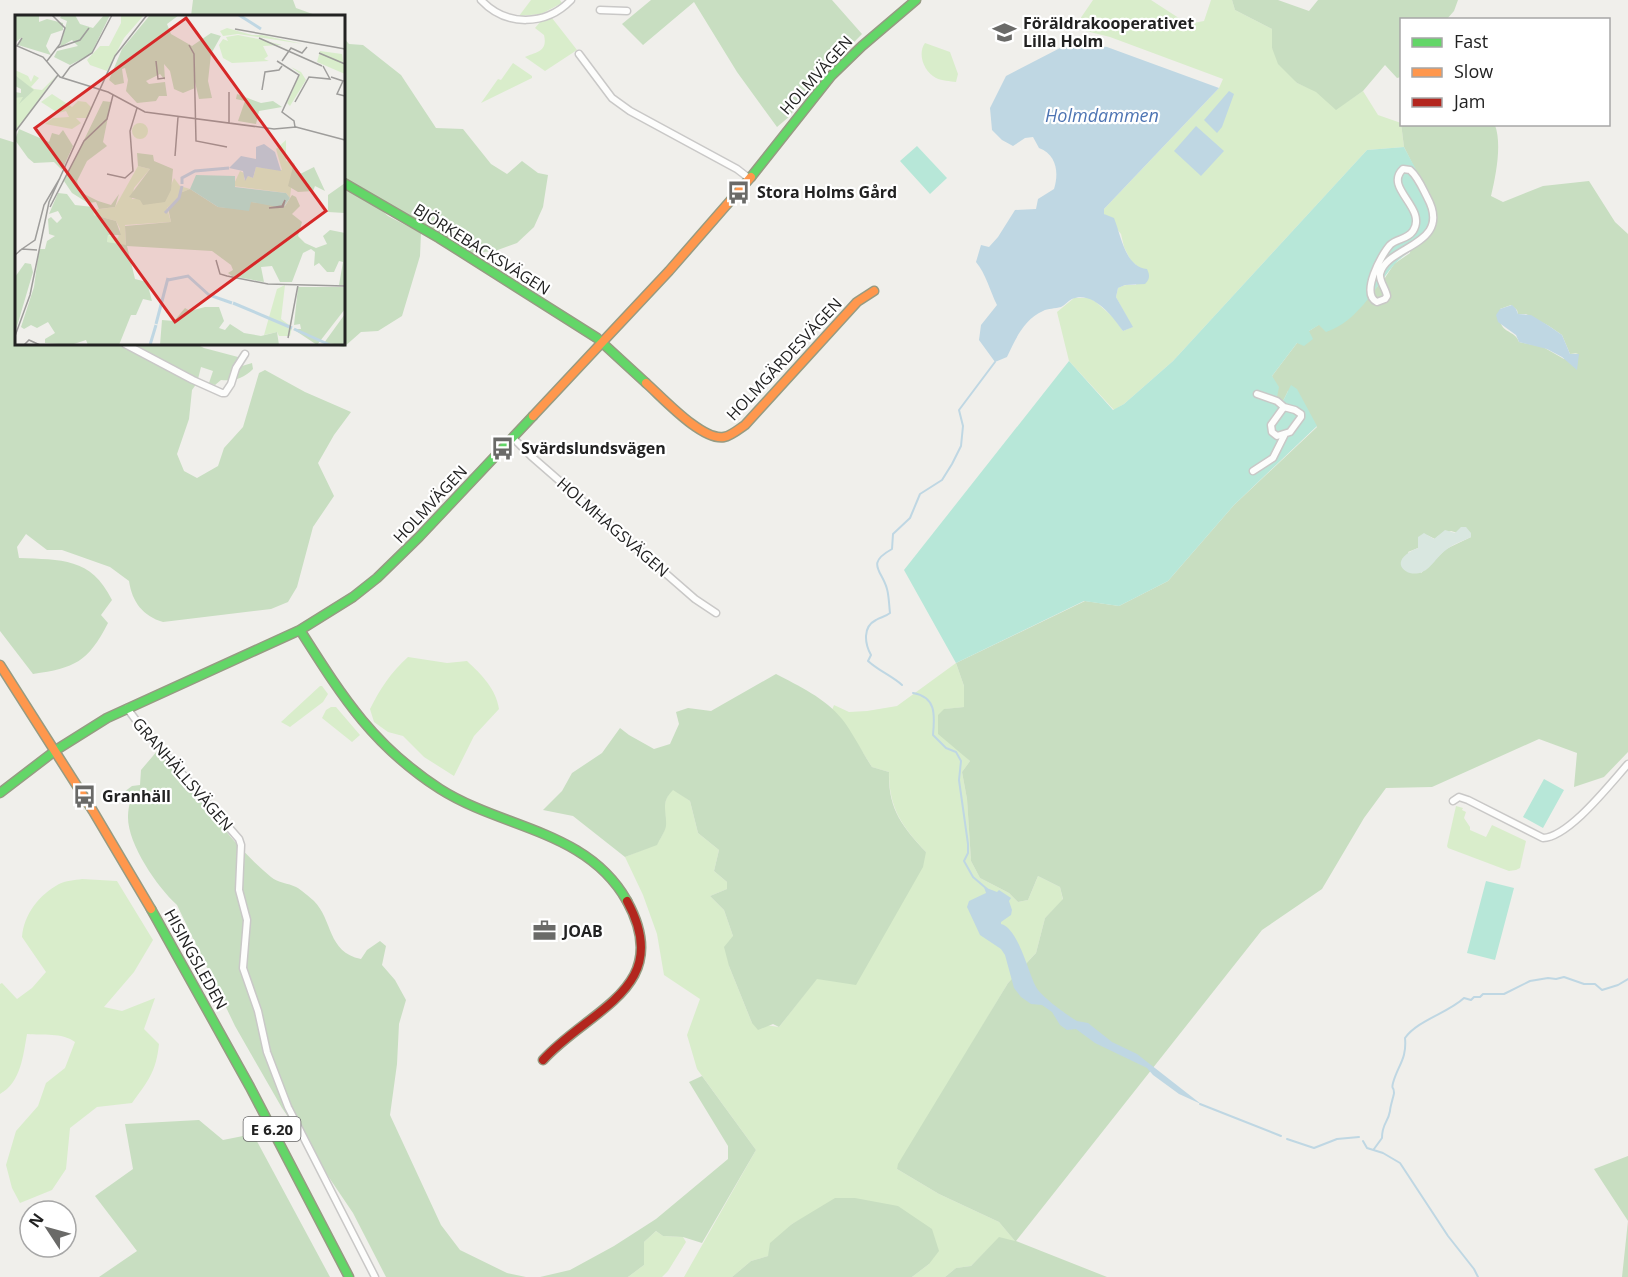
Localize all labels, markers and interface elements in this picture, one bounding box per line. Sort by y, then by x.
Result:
place label: Föräldrakooperativet Lilla Holm [1023,12,1194,52]
inset map [15,15,345,345]
legend [1400,18,1610,126]
school or university icon: Föräldrakooperativet Lilla Holm [992,19,1018,45]
text: Fast [1454,29,1488,53]
street label: HOLMVÄGEN [775,31,857,119]
text: Slow [1454,59,1493,83]
text: Jam [1452,89,1486,113]
water label: Holmdammen [1045,103,1159,127]
bus stop icon: Stora Holms Gård [726,179,752,205]
place label: Stora Holms Gård [757,181,897,203]
street label: BJÖRKEBACKSVÄGEN [410,198,554,300]
street label: HOLMGÄRDESVÄGEN [721,293,847,425]
bus stop icon: Svärdslundsvägen [490,435,516,461]
place label: Svärdslundsvägen [521,437,666,459]
street label: HOLMVÄGEN [388,460,472,548]
street label: HOLMHAGSVÄGEN [552,472,674,582]
street label: GRANHÄLLSVÄGEN [128,713,238,835]
bus stop icon: Granhäll [71,783,97,809]
place label: Granhäll [102,785,171,807]
street label: HISINGSLEDEN [159,905,233,1013]
office icon: JOAB [532,918,558,944]
place label: JOAB [561,920,603,942]
road number: E 6.20 [244,1117,300,1141]
north arrow [18,1199,78,1259]
text: N [23,1208,49,1232]

